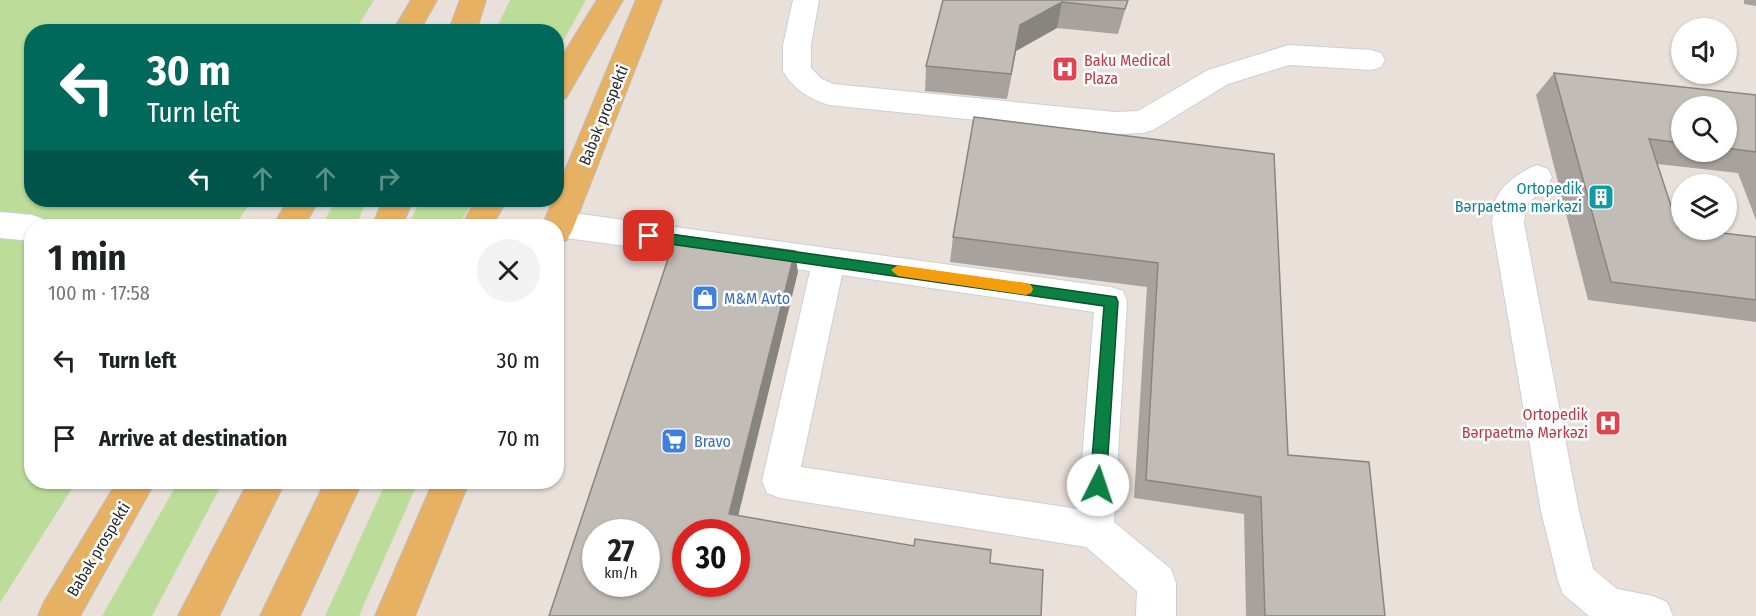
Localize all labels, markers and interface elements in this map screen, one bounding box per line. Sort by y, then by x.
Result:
map controls [1671,18,1737,240]
button: sound [1671,18,1737,84]
text: 30 m [147,46,231,96]
icon: left [48,48,126,126]
place label: Baku Medical Plaza [1084,51,1171,88]
hospital icon: Baku Medical Plaza [1050,54,1080,84]
street label: Babək prospekti [575,62,632,168]
button: search [1671,96,1737,162]
text: Turn left [147,97,240,129]
icon: left [183,162,216,195]
icon: ahead [246,162,279,195]
icon: ahead [309,162,342,195]
icon: right [372,162,405,195]
button: layers [1671,174,1737,240]
place label: Ortopedik Bərpaetmə mərkəzi [1455,179,1583,216]
building icon: Ortopedik Bərpaetmə mərkəzi [1586,182,1616,212]
pin [623,210,674,261]
icon: arrive [632,219,665,252]
text: 1 min [48,236,126,280]
button: close [477,239,540,302]
text: 100 m · 17:58 [48,281,150,305]
shop icon: M&M Avto [690,283,720,313]
place label: M&M Avto [724,289,790,308]
icon: left [48,344,81,377]
text: Turn left [99,347,177,374]
text: 30 m [497,347,540,374]
place label: Ortopedik Bərpaetmə Mərkəzi [1462,405,1589,442]
hospital icon: Ortopedik Bərpaetmə Mərkəzi [1593,408,1623,438]
icon: arrive [48,422,81,455]
text: Arrive at destination [99,425,287,452]
text: 70 m [498,425,540,452]
supermarket icon: Bravo [659,426,689,456]
place label: Bravo [694,432,731,451]
position arrow [1066,453,1130,517]
street label: Babək prospekti [63,499,134,600]
speed limit sign: 30 [672,519,750,597]
text: 27 [608,533,634,569]
text: km/h [604,564,638,582]

